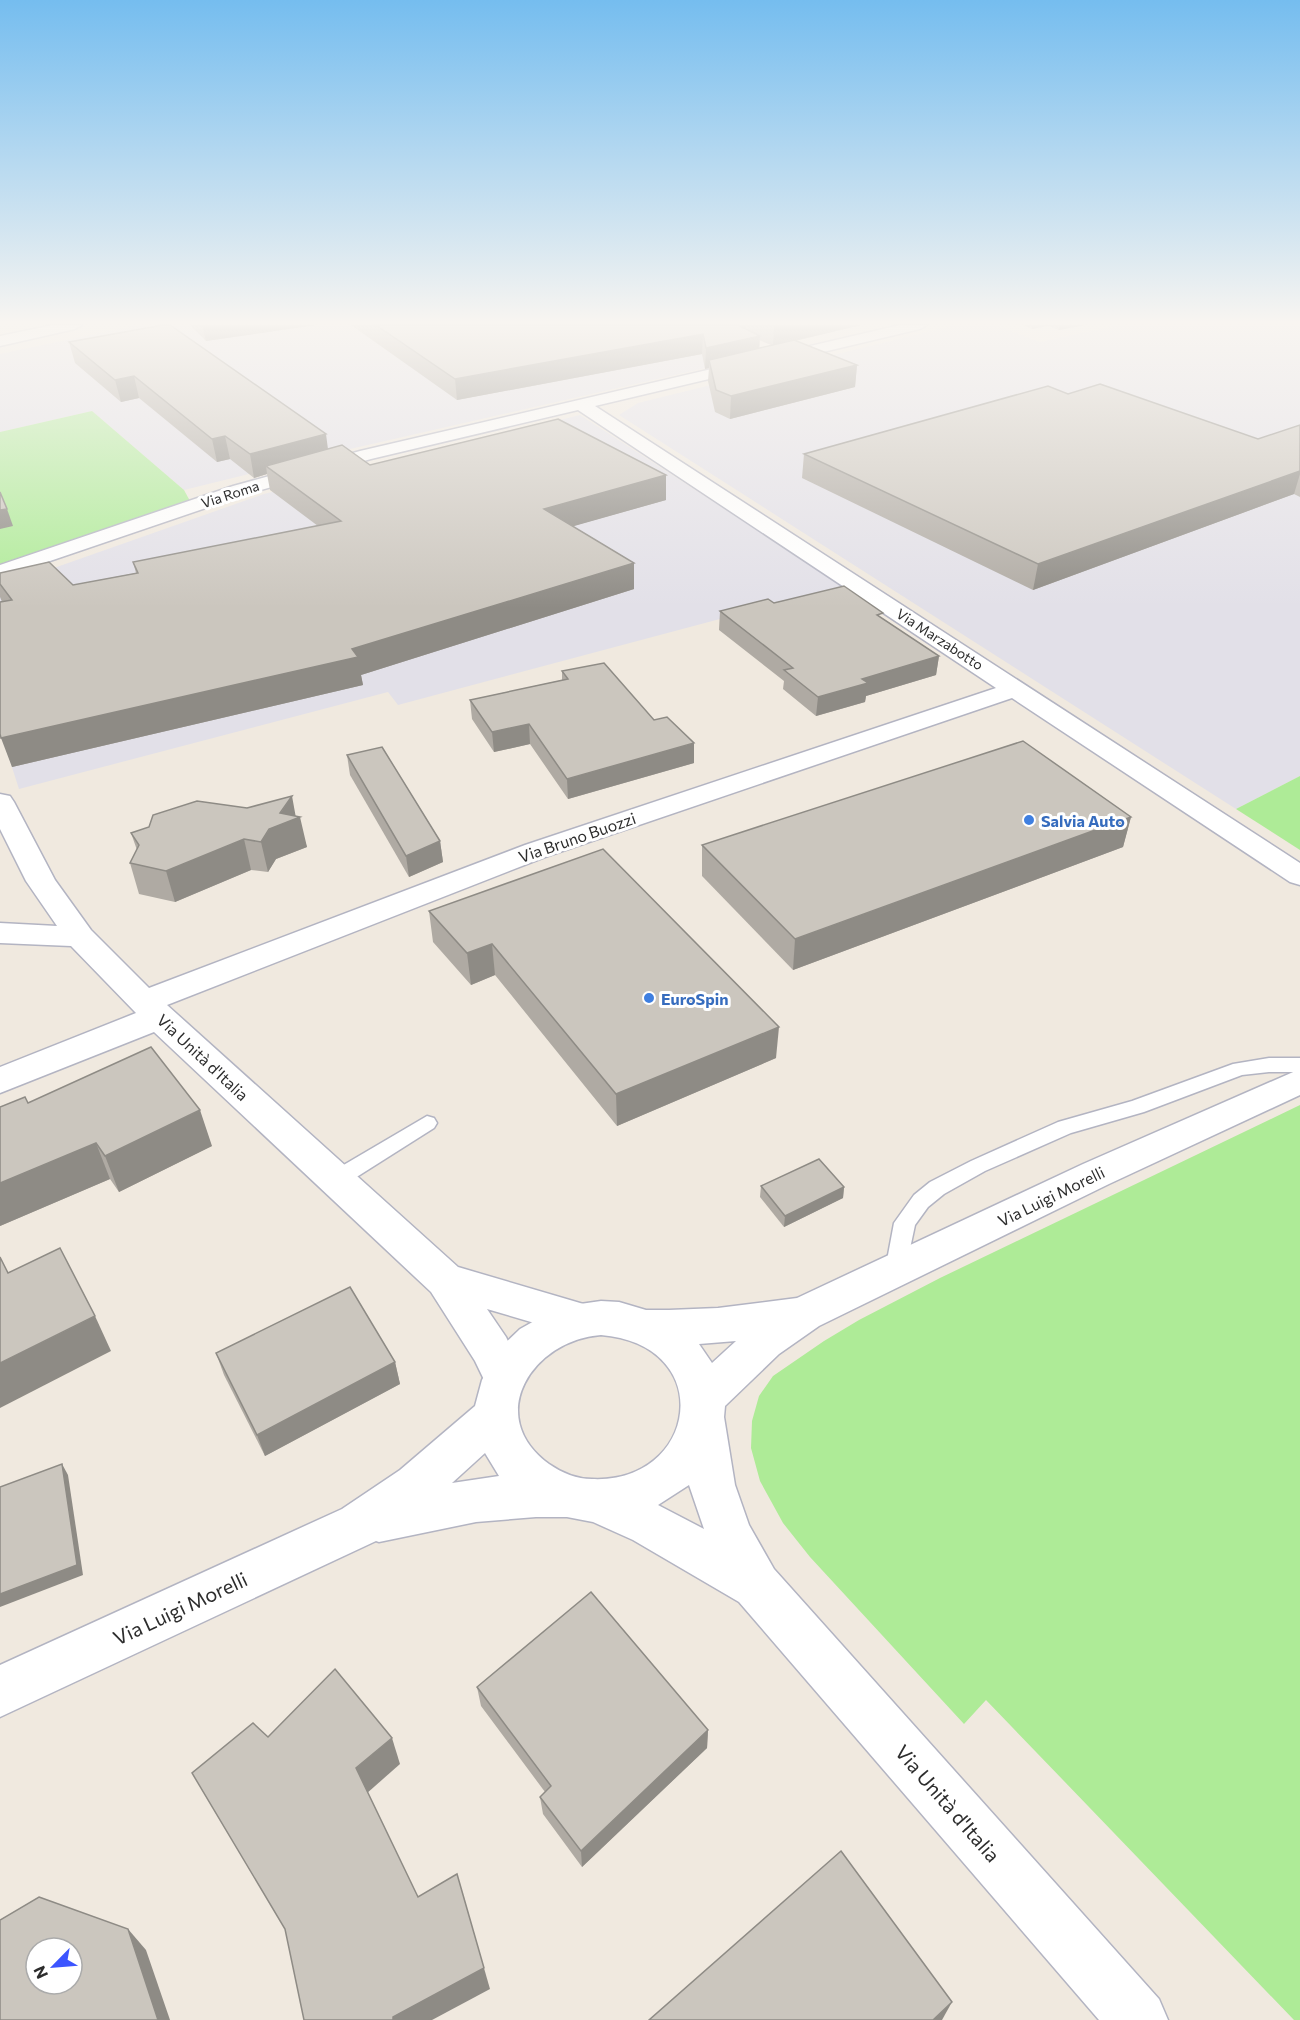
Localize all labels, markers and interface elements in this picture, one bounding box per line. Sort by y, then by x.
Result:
street label: Via Roma [199,477,261,511]
street label: Via Marzabotto [893,605,987,673]
street label: Via Bruno Buozzi [516,808,638,866]
place label: Salvia Auto [1041,811,1125,830]
marker: Salvia Auto [1022,813,1036,827]
place label: EuroSpin [661,989,728,1008]
marker: EuroSpin [642,991,656,1005]
street label: Via Unità d'Italia [153,1010,253,1104]
street label: Via Luigi Morelli [995,1162,1107,1230]
street label: Via Luigi Morelli [109,1566,251,1650]
street label: Via Unità d'Italia [891,1740,1005,1866]
north arrow [24,1936,84,1996]
text: N [29,1963,51,1982]

